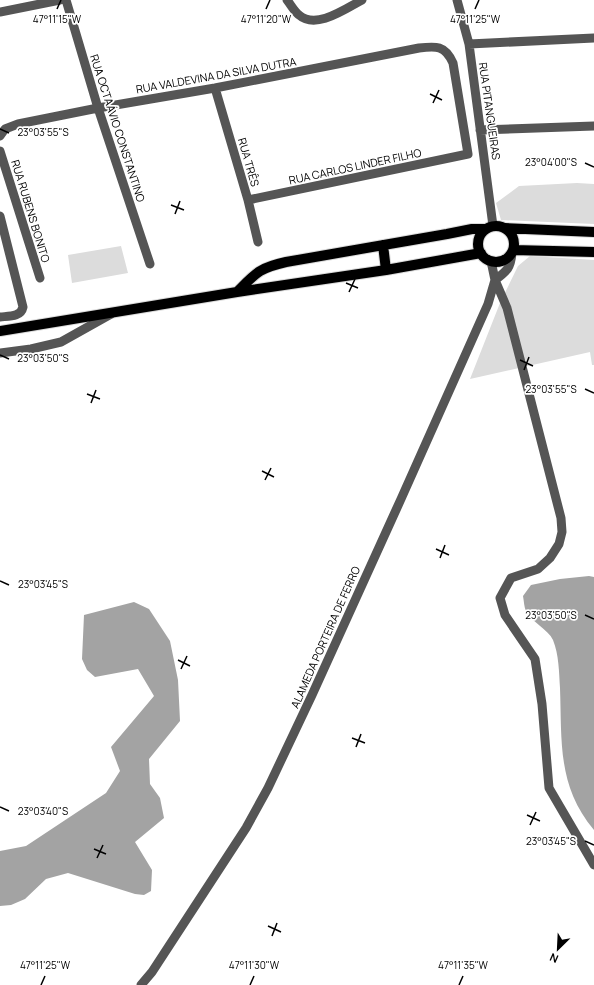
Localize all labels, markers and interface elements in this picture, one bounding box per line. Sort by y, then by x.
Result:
text: 47°11'15"W [33,12,82,26]
text: 47°11'20"W [241,12,292,26]
text: 47°11'25"W [450,12,501,26]
street label: RUA OCTAÁVIO CONSTANTINO [87,52,149,204]
street label: RUA VALDEVINA DA SILVA DUTRA [135,53,297,96]
street label: RUA PITANGUEIRAS [476,61,504,161]
text: 23°03'55"S [17,125,69,139]
street label: RUA TRÊS [235,136,263,188]
street label: RUA CARLOS LINDER FILHO [287,145,423,187]
text: 23°04'00"S [525,155,577,169]
street label: RUA RUBENS BONITO [8,158,54,264]
text: 23°03'50"S [17,351,69,365]
text: 23°03'55"S [525,382,577,396]
street label: ALAMEDA PORTEIRA DE FERRO [287,564,363,710]
text: 23°03'45"S [18,577,68,591]
text: 23°03'50"S [525,608,577,622]
text: 23°03'40"S [18,804,68,818]
text: 23°03'45"S [526,834,576,848]
north arrow [538,929,578,969]
text: N [547,950,560,967]
text: 47°11'25"W [20,958,71,972]
text: 47°11'30"W [229,958,280,972]
text: 47°11'35"W [438,958,489,972]

